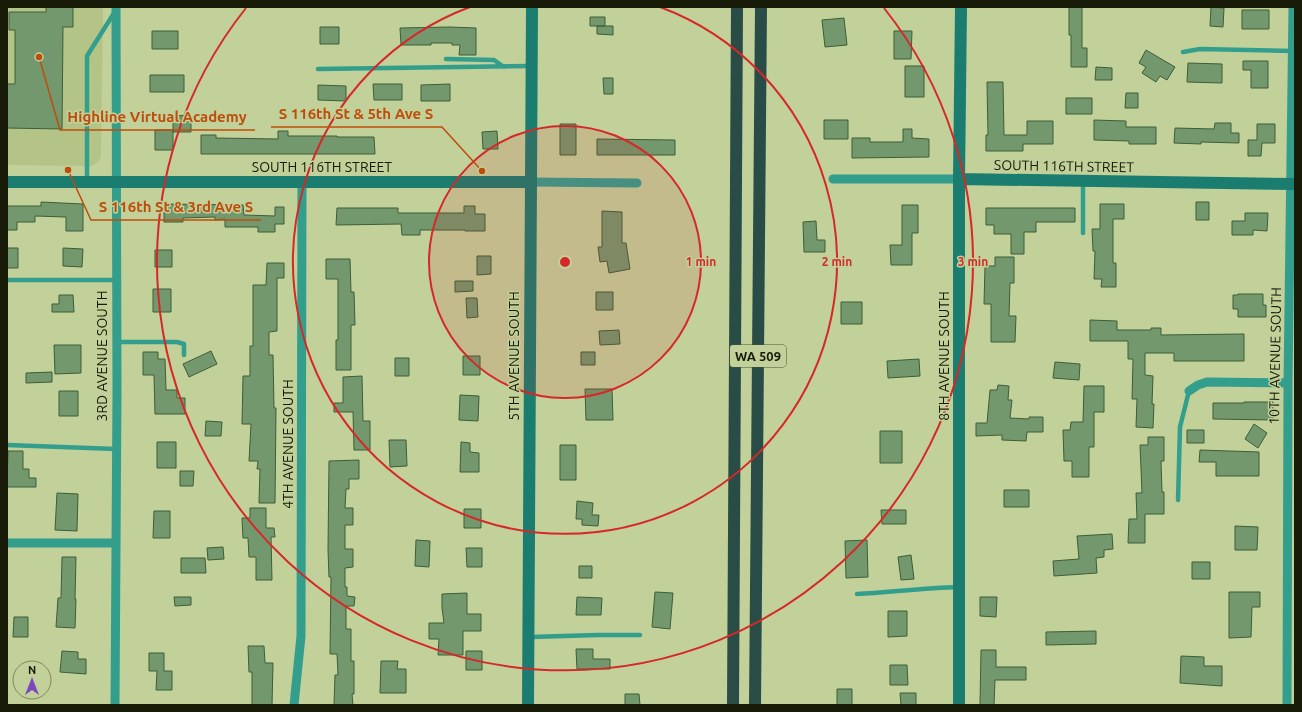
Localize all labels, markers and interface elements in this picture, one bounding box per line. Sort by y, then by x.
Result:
callout: S 116th St & 5th Ave S [271,100,442,127]
callout: Highline Virtual Academy [60,103,255,130]
text: S 116th St & 5th Ave S [279,105,433,122]
text: Highline Virtual Academy [67,108,247,125]
street label: SOUTH 116TH STREET [994,157,1134,175]
street label: SOUTH 116TH STREET [252,159,392,175]
callout: S 116th St & 3rd Ave S [91,193,261,220]
text: S 116th St & 3rd Ave S [99,198,253,215]
centre of rings [558,255,572,269]
text: 1 min [686,255,716,268]
text: 2 min [822,255,852,268]
text: 3 min [958,255,988,268]
street label: 10TH AVENUE SOUTH [1266,287,1284,425]
street label: 3RD AVENUE SOUTH [94,291,110,421]
street label: 5TH AVENUE SOUTH [506,291,522,421]
street label: 8TH AVENUE SOUTH [936,291,952,421]
road number: WA 509 [730,345,786,367]
street label: 4TH AVENUE SOUTH [280,379,296,509]
north arrow [12,660,52,700]
text: N [28,664,36,676]

